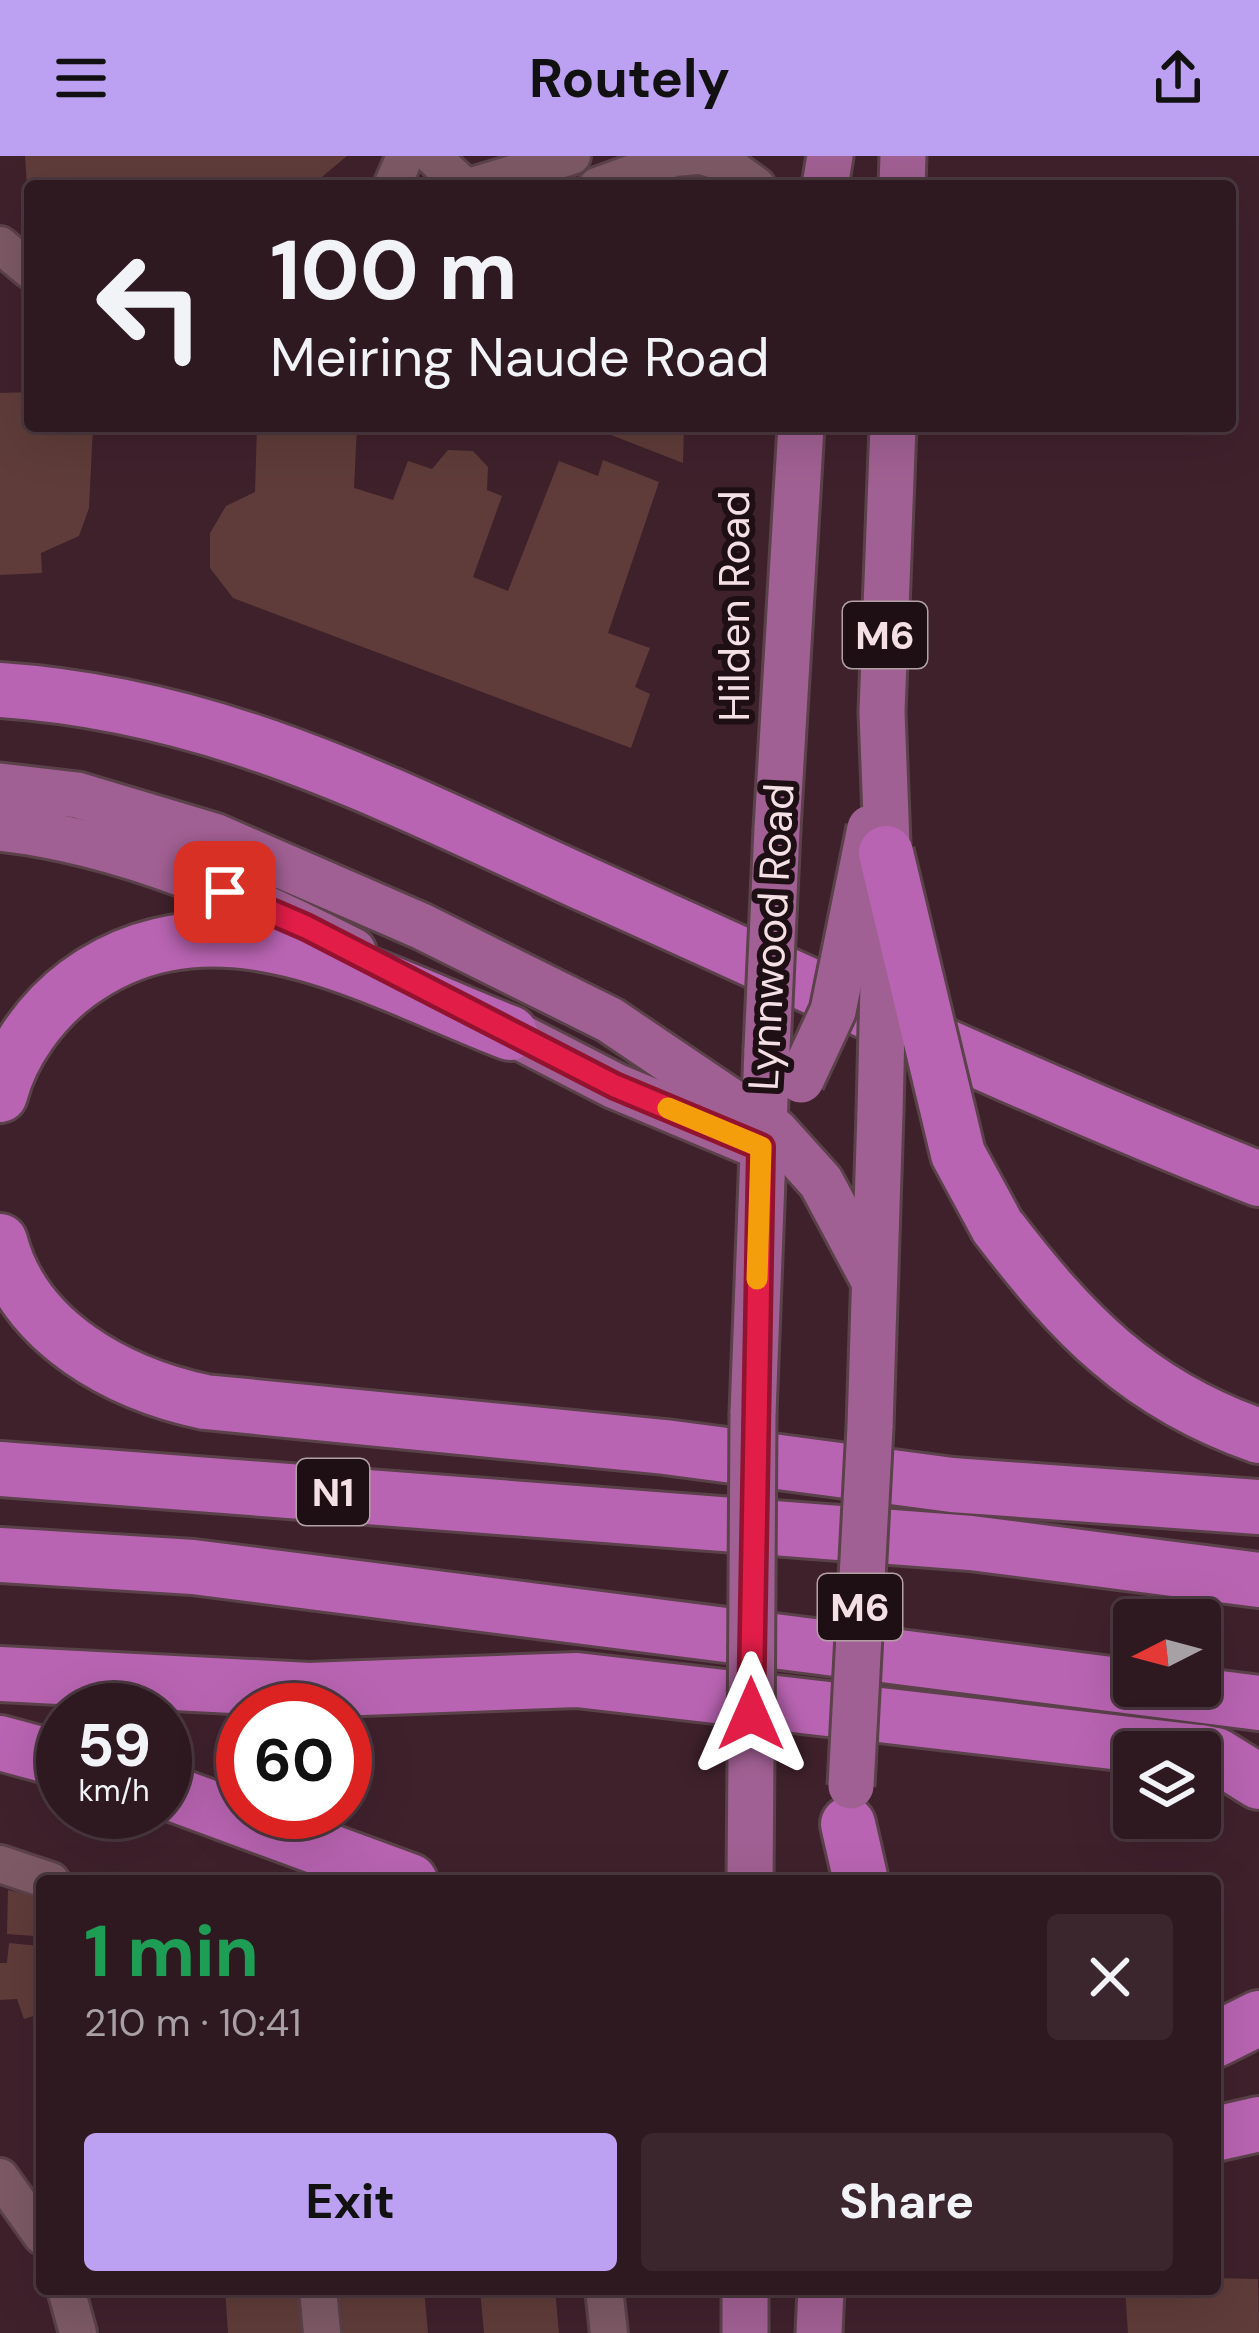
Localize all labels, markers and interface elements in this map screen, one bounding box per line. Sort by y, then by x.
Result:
text: Routely [529,43,730,114]
icon: menu [48,45,114,111]
icon: share [1145,45,1211,111]
text: 100 m [270,216,518,325]
icon: left [72,228,228,384]
text: Meiring Naude Road [270,322,770,393]
street label: Hilden Road [707,490,762,722]
road number: M6 [843,602,927,668]
street label: Lynnwood Road [735,782,807,1092]
pin [174,841,276,943]
icon: arrive [192,859,258,925]
road number: N1 [297,1459,369,1525]
road number: M6 [818,1574,902,1640]
north arrow [1113,1599,1221,1707]
map controls [1113,1599,1221,1839]
position arrow [688,1651,814,1777]
speed limit sign: 60 [216,1683,372,1839]
text: 59 [77,1706,151,1785]
button: layers [1113,1731,1221,1839]
text: km/h [79,1771,149,1810]
text: 1 min [84,1905,259,1998]
button: close [1047,1914,1173,2040]
text: 210 m · 10:41 [84,1997,301,2048]
button: Exit [84,2133,617,2271]
button: Share [641,2133,1173,2271]

